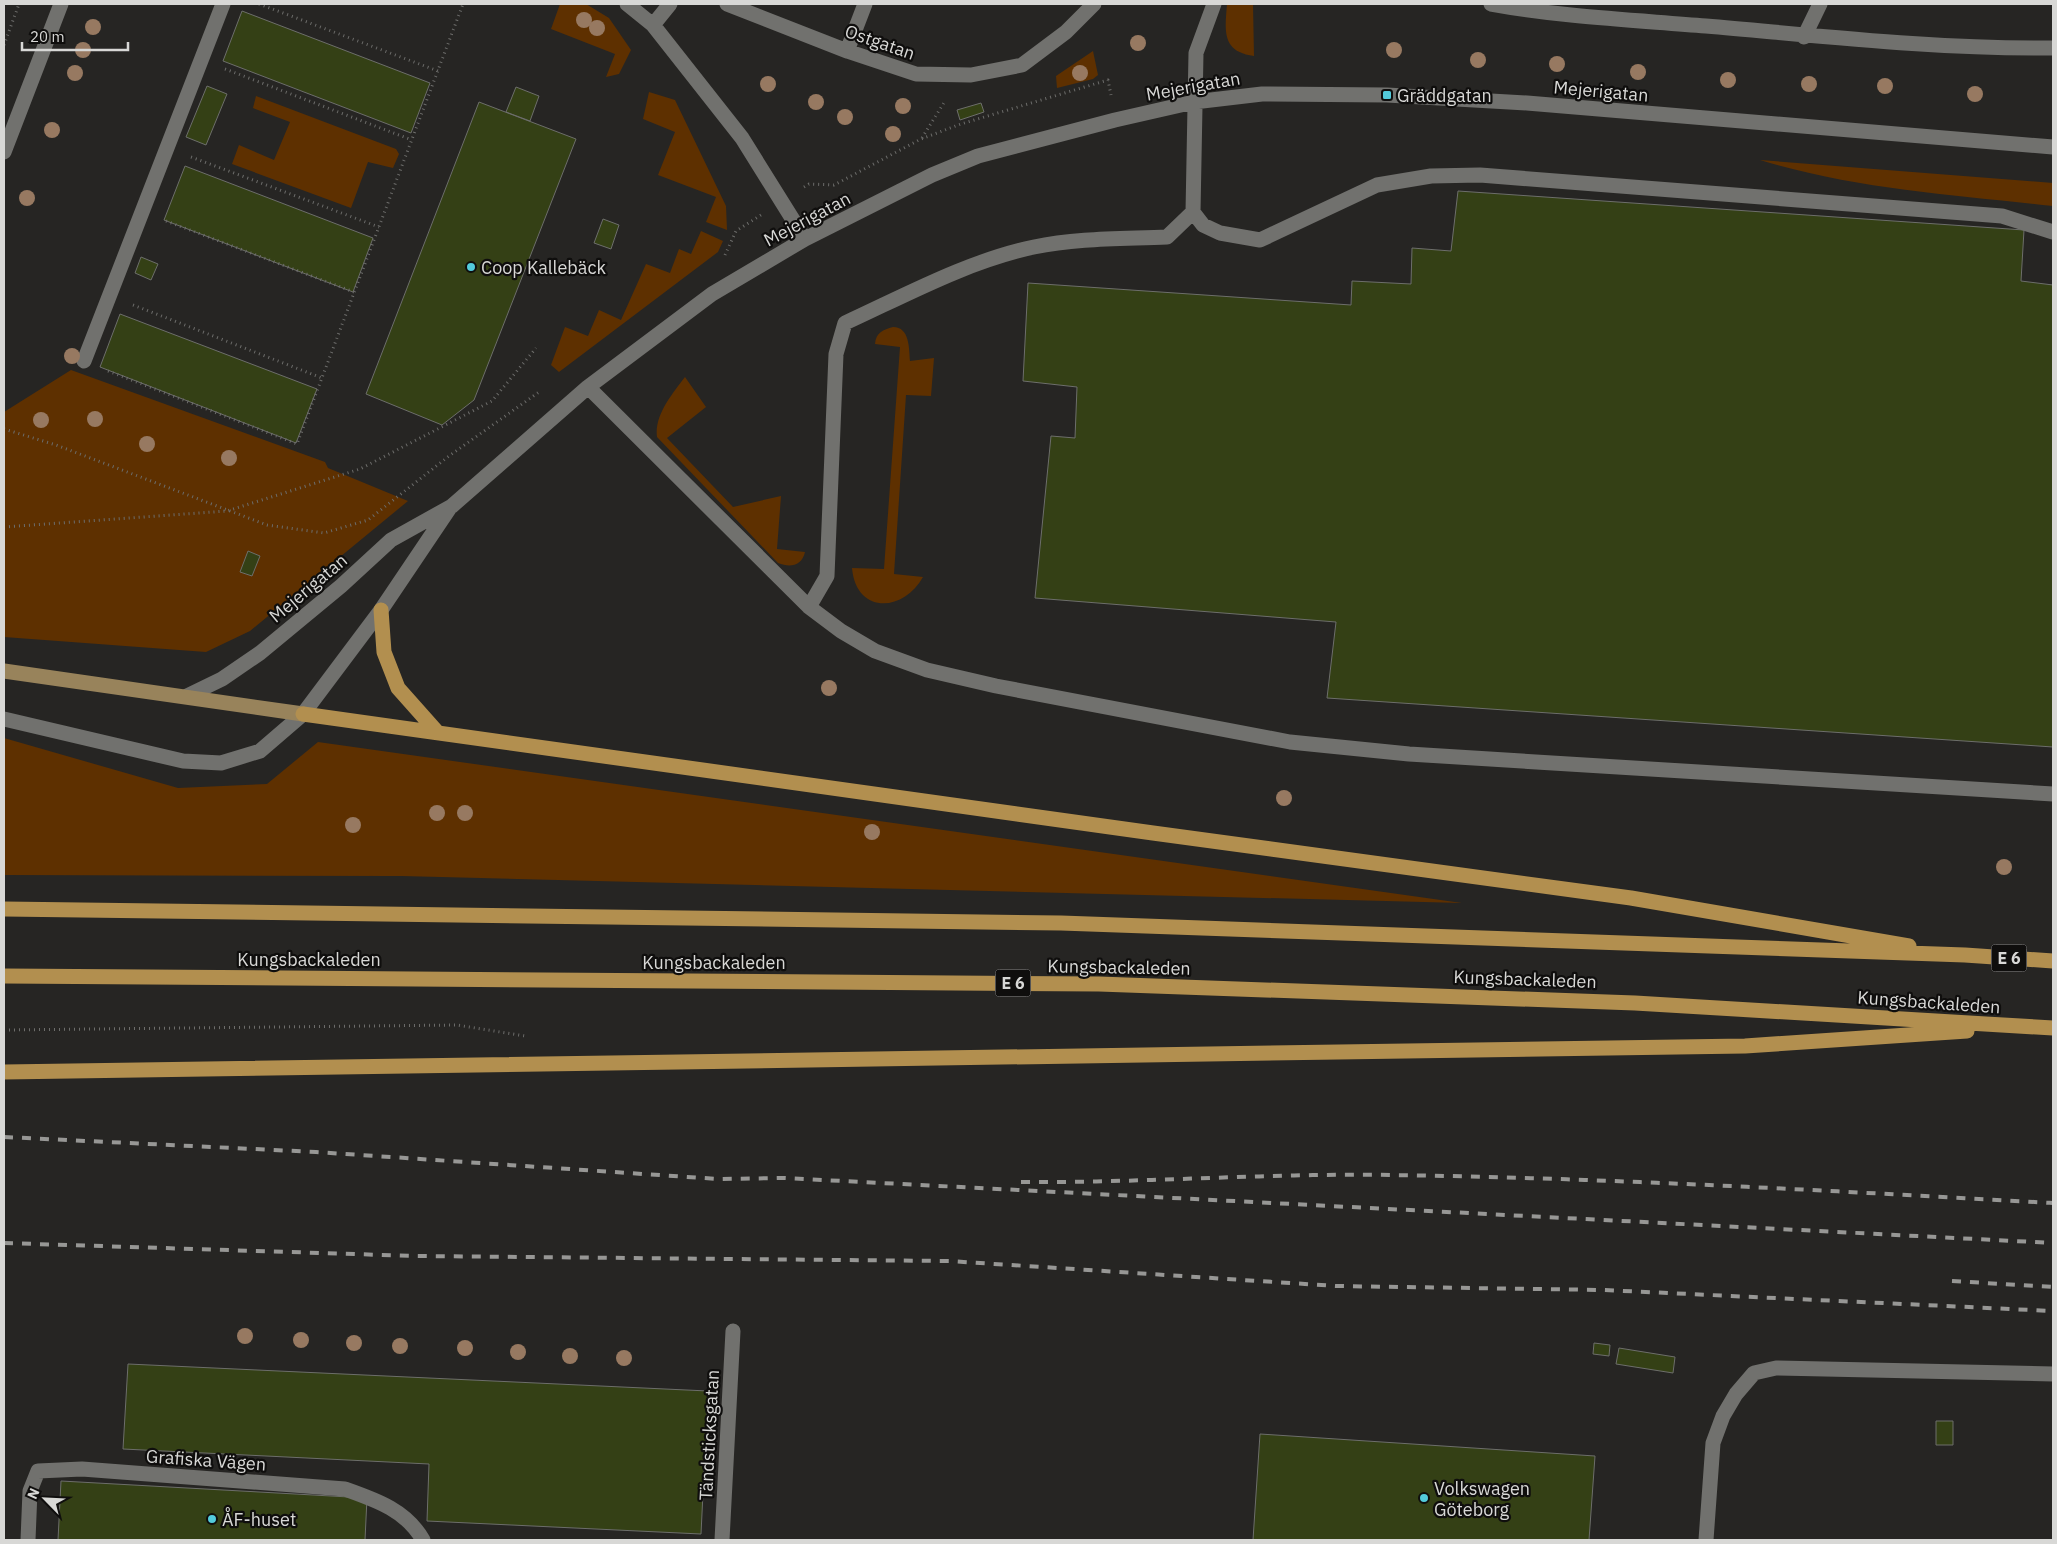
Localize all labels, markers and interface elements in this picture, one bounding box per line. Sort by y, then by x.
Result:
street label: Ostgatan [842,19,918,65]
scale bar [22,20,129,52]
text: 20 m [30,27,65,46]
street label: Mejerigatan [1144,66,1242,106]
street label: Mejerigatan [1553,75,1649,107]
place label: Gräddgatan [1397,84,1492,107]
marker: Gräddgatan [1381,89,1393,101]
street label: Mejerigatan [760,186,854,252]
place label: Coop Kallebäck [481,256,606,279]
marker: Coop Kallebäck [465,261,477,273]
street label: Mejerigatan [264,549,352,627]
road number: E 6 [1992,944,2026,971]
street label: Kungsbackaleden [237,948,381,971]
street label: Kungsbackaleden [642,951,786,974]
street label: Kungsbackaleden [1047,954,1191,980]
street label: Kungsbackaleden [1453,965,1597,993]
road number: E 6 [996,970,1030,996]
street label: Kungsbackaleden [1857,986,2001,1018]
street label: Tändsticksgatan [694,1369,724,1501]
street label: Grafiska Vägen [145,1444,267,1476]
north arrow [20,1474,70,1524]
place label: Volkswagen Göteborg [1434,1477,1530,1521]
text: N [23,1485,43,1502]
marker: Volkswagen Göteborg [1418,1492,1430,1504]
place label: ÅF-huset [222,1507,296,1531]
marker: ÅF-huset [206,1513,218,1525]

